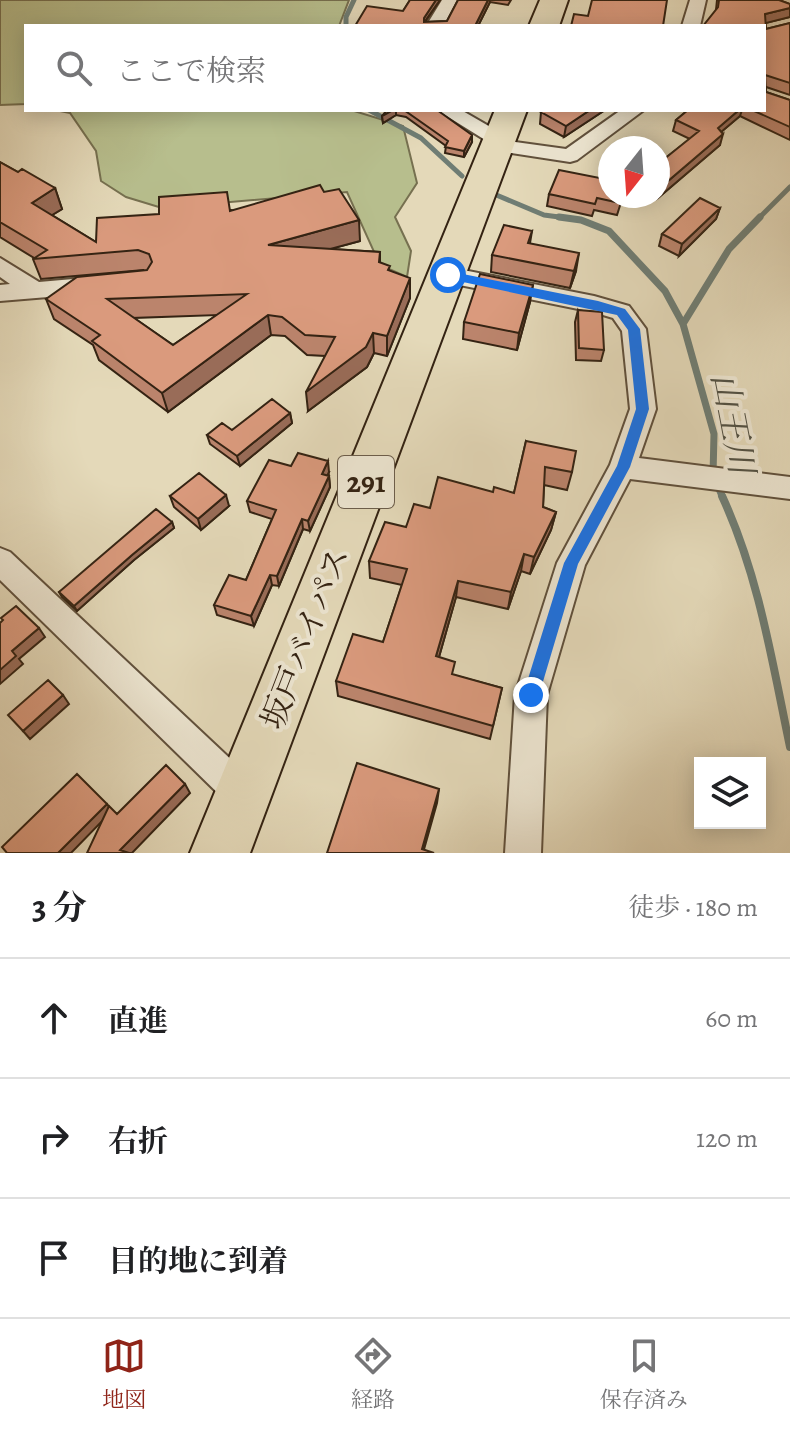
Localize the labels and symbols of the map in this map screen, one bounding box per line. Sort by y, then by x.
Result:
north arrow [598,136,670,208]
route start [430,257,466,293]
water label: 山王川 [700,368,767,481]
road number: 291 [338,456,394,508]
street label: 坂戸バイパス [250,541,360,735]
route end [513,677,549,713]

